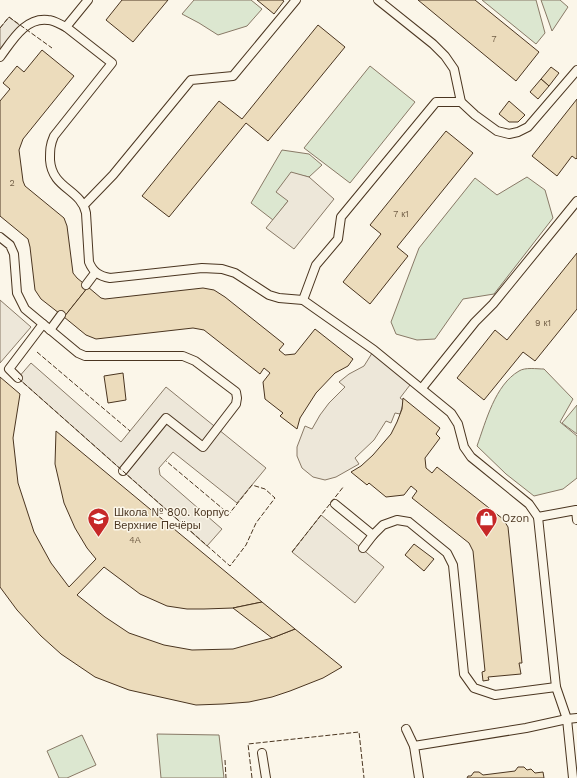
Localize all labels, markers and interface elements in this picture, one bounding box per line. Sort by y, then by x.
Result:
house number: 7 [491,34,497,44]
house number: 2 [9,178,15,188]
house number: 7 к1 [393,209,409,219]
house number: 9 к1 [535,318,551,328]
school or university icon: Школа № 800. Корпус Верхние Печёры [86,505,112,538]
shop icon: Ozon [473,505,499,538]
place label: Школа № 800. Корпус Верхние Печёры [114,506,230,532]
place label: Ozon [502,512,529,525]
house number: 4А [129,535,141,545]

